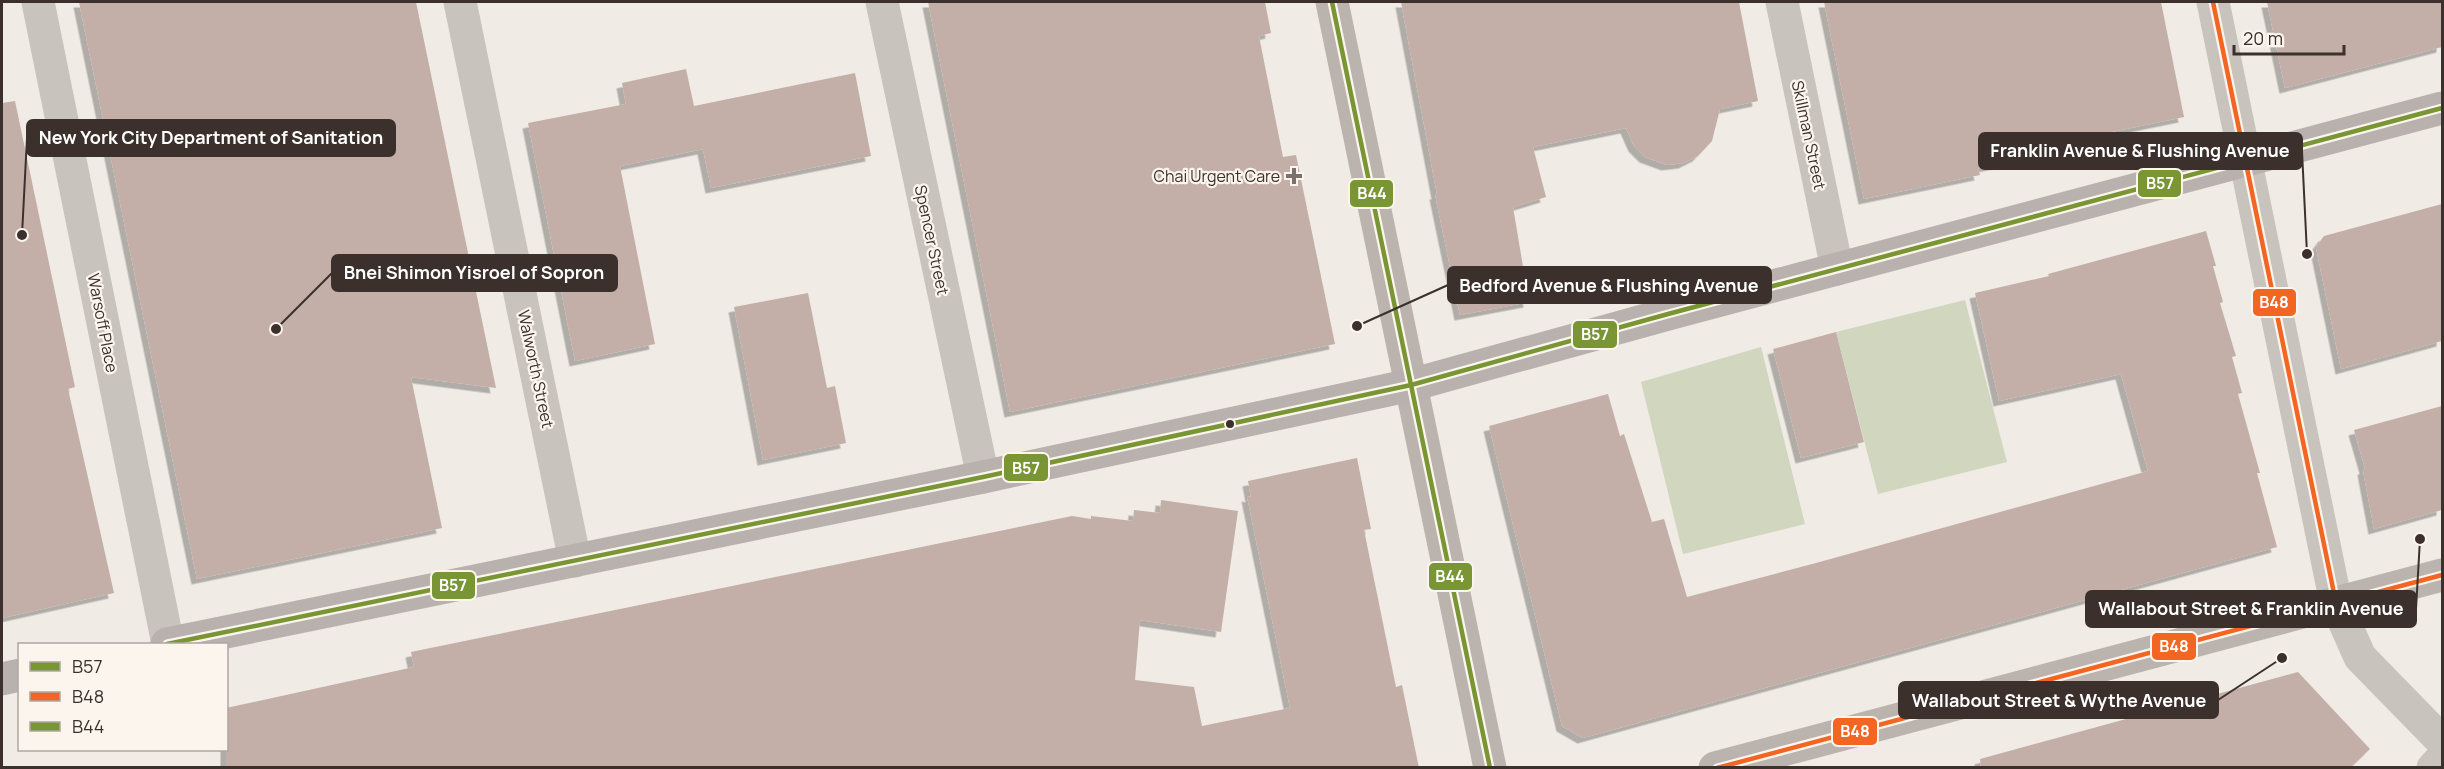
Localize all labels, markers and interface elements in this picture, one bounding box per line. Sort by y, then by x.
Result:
scale bar [2234,18,2344,56]
text: 20 m [2243,26,2283,50]
street label: Skillman Street [1787,78,1831,192]
callout: New York City Department of Sanitation [27,120,395,156]
text: New York City Department of Sanitation [39,125,383,149]
callout: Franklin Avenue & Flushing Avenue [1979,133,2302,169]
text: Franklin Avenue & Flushing Avenue [1990,138,2290,162]
place label: Chai Urgent Care [1154,165,1280,187]
marker: Chai Urgent Care [1285,167,1303,185]
line badge: B57 [2137,169,2182,198]
text: B57 [2146,172,2174,194]
line badge: B44 [1349,179,1394,208]
text: B44 [1357,182,1387,204]
street label: Spencer Street [910,183,954,297]
callout: Bnei Shimon Yisroel of Sopron [332,255,617,291]
text: Bnei Shimon Yisroel of Sopron [344,260,604,284]
callout: Bedford Avenue & Flushing Avenue [1448,267,1771,303]
street label: Warsoff Place [83,272,123,374]
text: Bedford Avenue & Flushing Avenue [1459,273,1759,297]
line badge: B48 [2252,288,2297,317]
text: B48 [2259,291,2289,313]
street label: Walworth Street [513,308,559,430]
line badge: B57 [1572,320,1618,349]
text: B57 [1581,323,1609,345]
unlabelled marker [1224,418,1236,430]
line badge: B57 [1003,453,1049,482]
text: B57 [1012,457,1040,479]
line badge: B44 [1428,562,1473,591]
text: B44 [1435,565,1465,587]
line badge: B57 [431,571,476,600]
text: B57 [439,574,467,596]
callout: Wallabout Street & Franklin Avenue [2086,591,2416,627]
text: Wallabout Street & Franklin Avenue [2098,596,2404,620]
line badge: B48 [2151,632,2197,661]
text: B48 [2159,635,2189,657]
legend [18,643,228,751]
text: B57 [72,654,102,678]
callout: Wallabout Street & Wythe Avenue [1899,682,2218,718]
text: B48 [72,684,104,708]
text: Wallabout Street & Wythe Avenue [1912,688,2206,712]
text: B44 [72,714,104,738]
line badge: B48 [1832,717,1878,746]
text: B48 [1840,720,1870,742]

